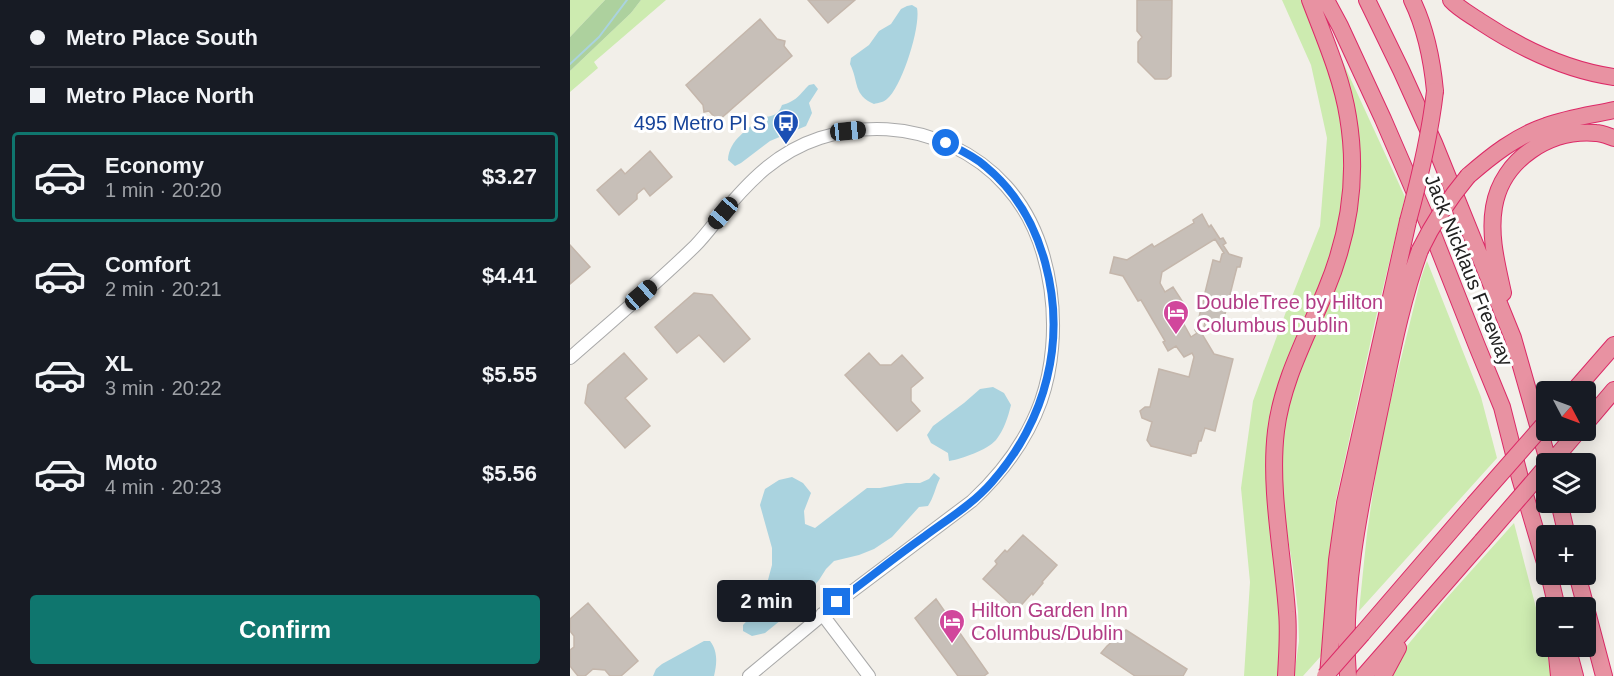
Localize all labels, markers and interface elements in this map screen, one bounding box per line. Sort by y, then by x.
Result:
text: Metro Place South [66,25,258,50]
text: Metro Place North [66,83,254,108]
bus stop icon: 495 Metro Pl S [771,108,801,146]
place label: 495 Metro Pl S [634,112,766,134]
car [829,120,867,142]
route start [932,129,959,156]
icon: car [33,150,87,204]
text: Economy [105,153,204,178]
text: $3.27 [482,164,537,189]
street label: Jack Nicklaus Freeway [1420,171,1518,369]
text: 1 min · 20:20 [105,179,222,201]
car [705,193,741,233]
icon: car [33,249,87,303]
text: Comfort [105,252,191,277]
text: $4.41 [482,263,537,288]
car [622,276,660,314]
text: 2 min · 20:21 [105,278,222,300]
place label: DoubleTree by Hilton Columbus Dublin [1196,291,1383,336]
hotel icon: DoubleTree by Hilton Columbus Dublin [1161,298,1191,336]
icon: car [33,348,87,402]
text: XL [105,351,133,376]
text: $5.55 [482,362,537,387]
text: 3 min · 20:22 [105,377,222,399]
north arrow [1536,381,1596,441]
map controls [1536,381,1596,657]
icon: car [33,447,87,501]
text: Moto [105,450,158,475]
button: layers [1536,453,1596,513]
text: $5.56 [482,461,537,486]
text: 4 min · 20:23 [105,476,222,498]
button: + [1536,525,1596,585]
callout: 2 min [717,581,816,623]
route end [823,588,850,615]
text: 2 min [740,590,793,612]
button: Confirm [30,595,540,664]
button: − [1536,597,1596,657]
place label: Hilton Garden Inn Columbus/Dublin [971,599,1128,644]
hotel icon: Hilton Garden Inn Columbus/Dublin [937,607,967,645]

